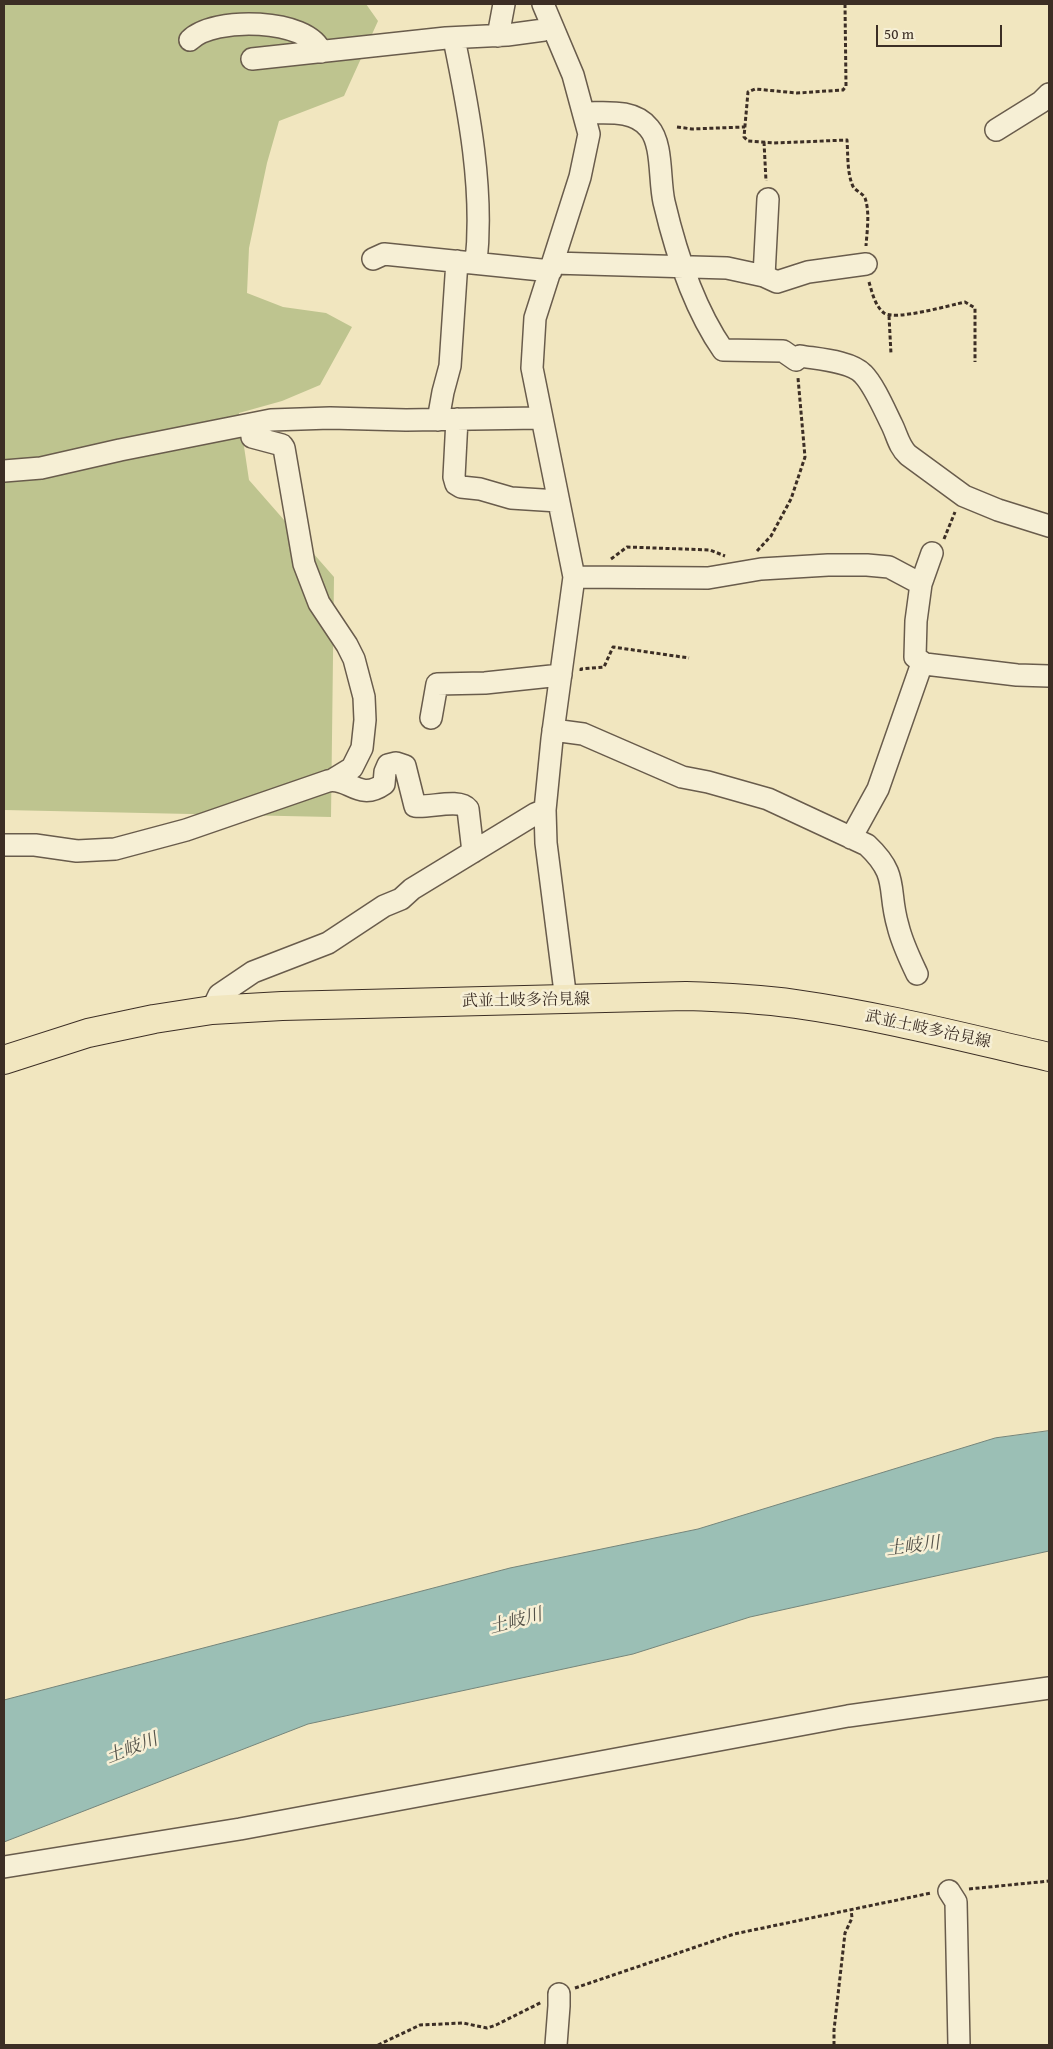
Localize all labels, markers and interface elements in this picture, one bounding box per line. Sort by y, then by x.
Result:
scale bar [878,15,1004,47]
text: 50 m [884,23,914,44]
street label: 武並土岐多治見線 [462,990,590,1012]
street label: 武並土岐多治見線 [863,1007,993,1053]
water label: 土岐川 [885,1533,941,1561]
water label: 土岐川 [487,1605,545,1639]
water label: 土岐川 [103,1729,161,1769]

